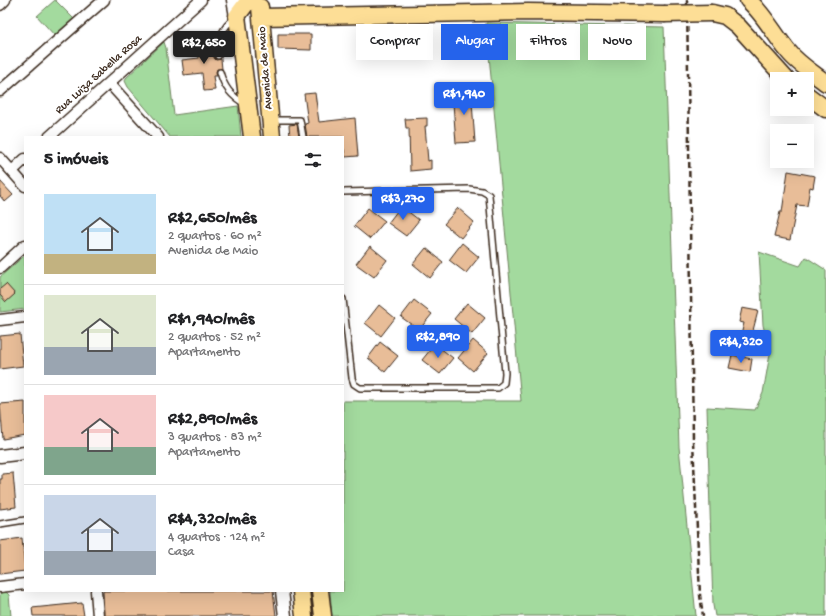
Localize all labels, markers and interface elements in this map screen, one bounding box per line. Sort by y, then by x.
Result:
chip: Comprar [356,24,433,60]
chip: Alugar [441,24,508,60]
chip: Filtros [516,24,580,60]
chip: Novo [588,24,646,60]
street label: Avenida de Maio [255,26,277,110]
pin: R$2,650 [167,31,241,65]
street label: Rua Luiza Sabella Rosa [53,32,146,118]
text: R$2,650 [182,36,226,51]
map controls [770,72,814,168]
button: + [770,72,814,116]
pin: R$1,940 [427,82,501,116]
text: R$1,940 [443,87,485,102]
button: − [770,124,814,168]
icon: filters [302,149,324,171]
text: 5 imóveis [44,150,108,170]
pin: R$3,270 [366,187,440,221]
text: R$3,270 [381,192,425,207]
text: R$2,650/mês [168,209,257,229]
icon: home [76,210,124,258]
text: 2 quartos · 60 m² [168,229,262,244]
text: Avenida de Maio [168,244,258,259]
text: R$1,940/mês [168,310,254,330]
icon: home [76,311,124,359]
pin: R$2,890 [401,325,475,359]
text: 2 quartos · 52 m² [168,330,261,345]
text: R$2,890 [416,330,460,345]
pin: R$4,320 [704,330,778,364]
text: R$4,320 [719,335,763,350]
text: Apartamento [168,345,241,360]
text: R$2,890/mês [168,410,257,430]
icon: home [76,411,124,459]
text: 3 quartos · 83 m² [168,430,262,445]
text: Apartamento [168,445,241,460]
text: R$4,320/mês [168,510,256,530]
icon: home [76,511,124,559]
text: 4 quartos · 124 m² [168,530,265,545]
text: Casa [168,545,194,560]

